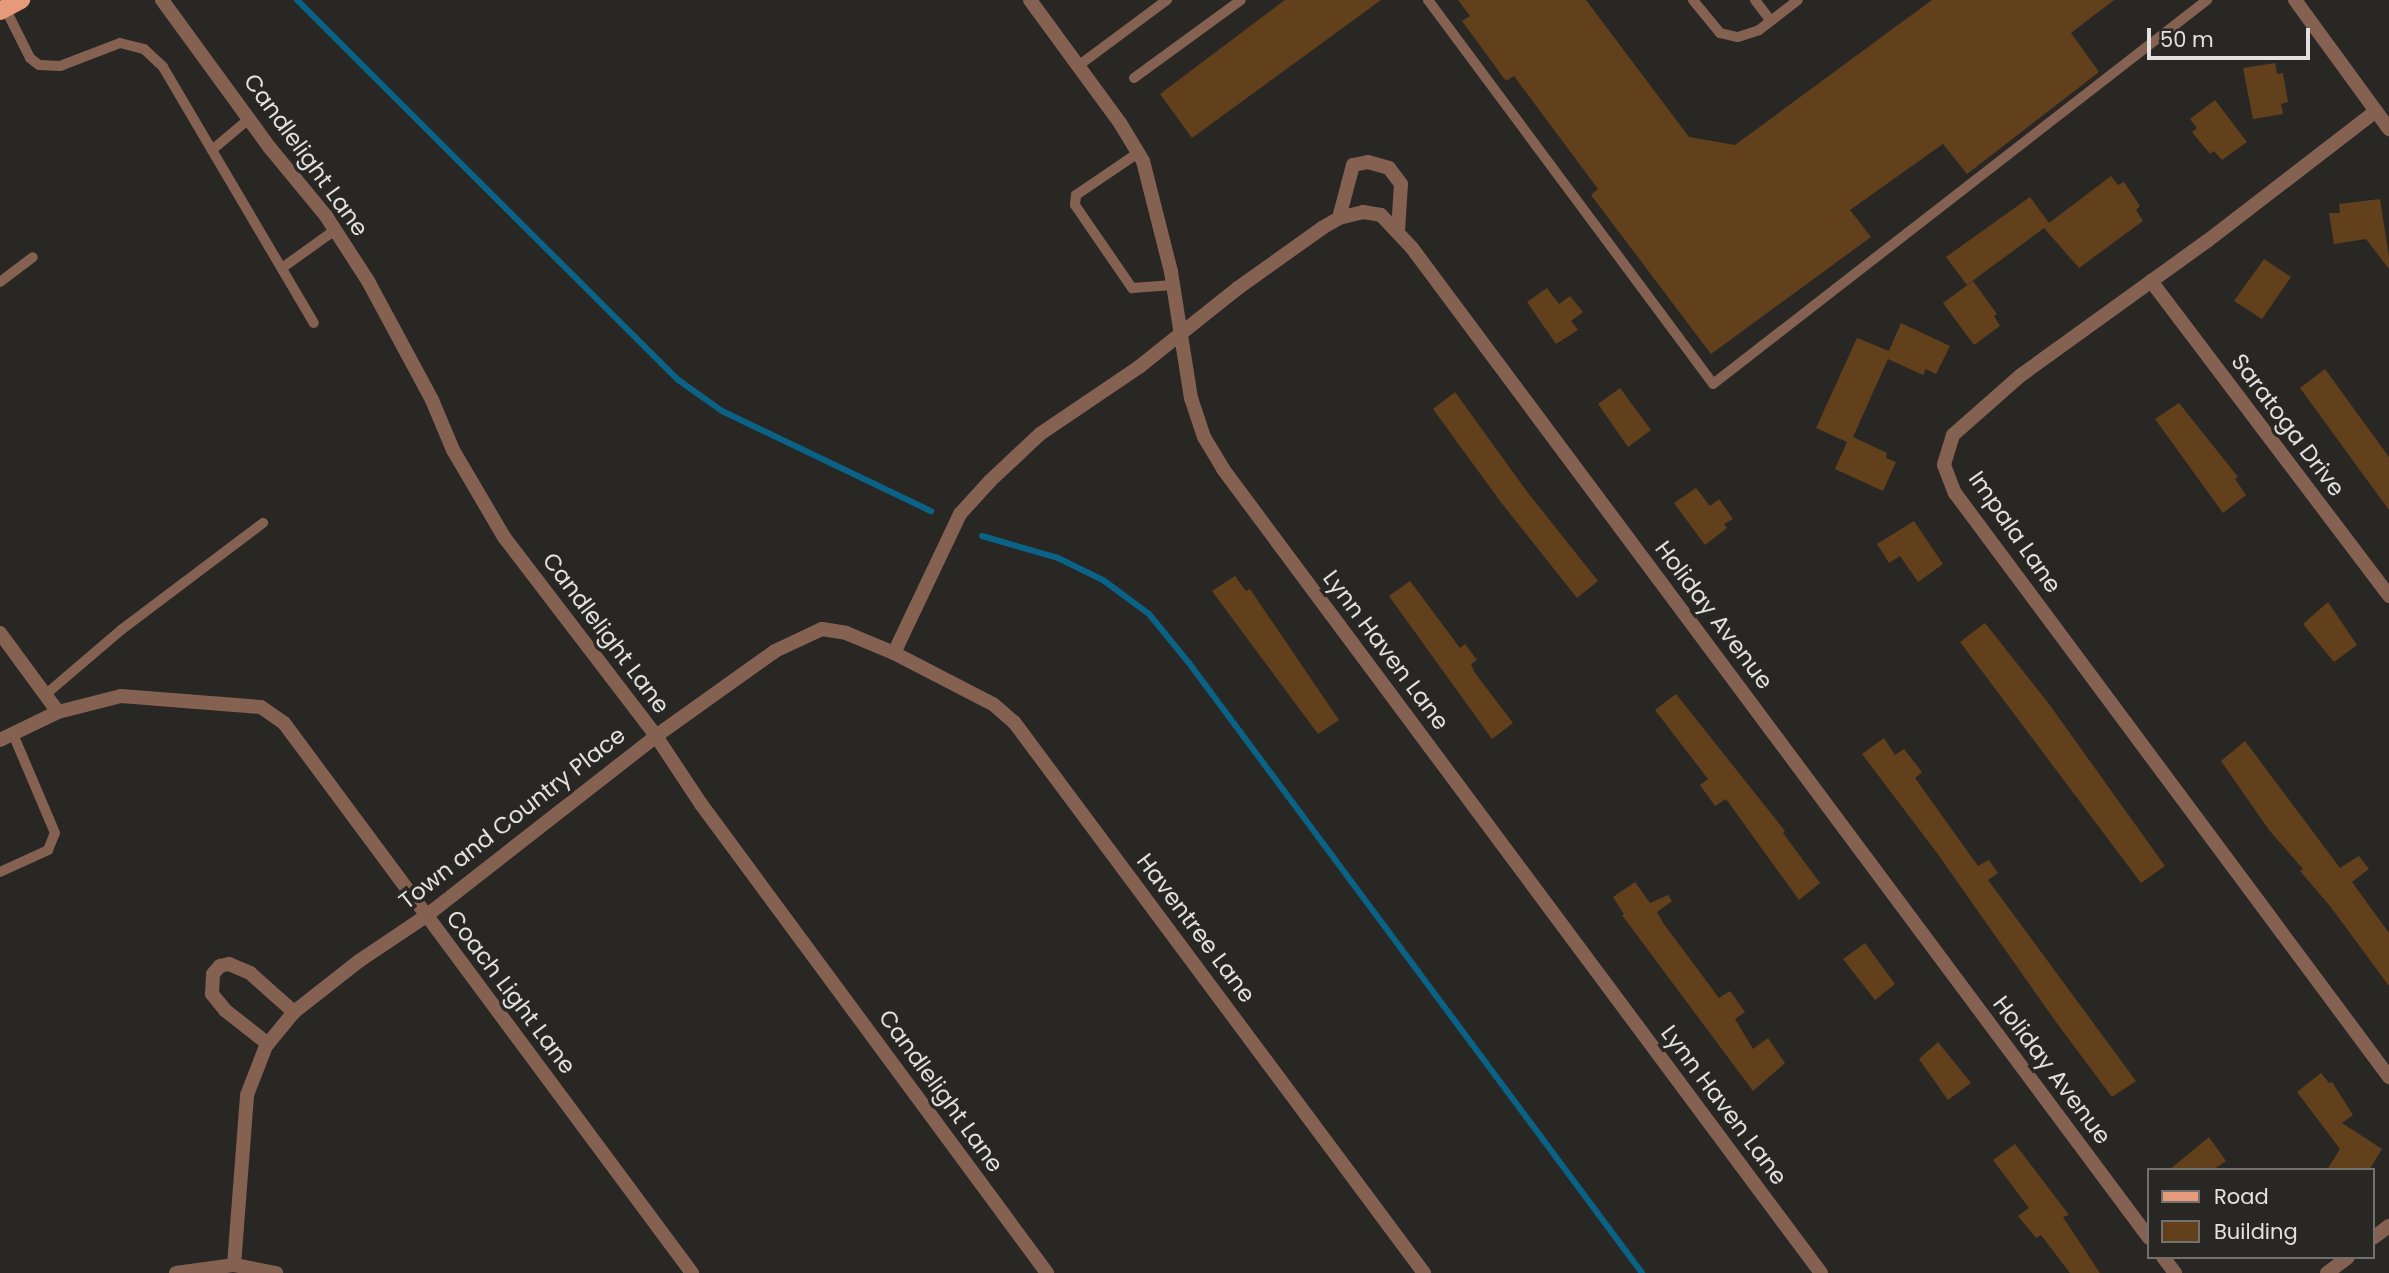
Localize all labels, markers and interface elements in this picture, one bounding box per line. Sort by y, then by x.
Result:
scale bar [2151,14,2314,58]
text: 50 m [2160,25,2214,54]
street label: Candlelight Lane [238,68,374,242]
street label: Saratoga Drive [2225,348,2351,502]
street label: Impala Lane [1963,466,2067,598]
street label: Holiday Avenue [1649,535,1779,695]
street label: Candlelight Lane [537,547,675,719]
street label: Lynn Haven Lane [1317,565,1455,735]
street label: Town and Country Place [393,721,631,915]
street label: Haventree Lane [1131,848,1261,1008]
street label: Coach Light Lane [440,905,582,1079]
street label: Holiday Avenue [1987,990,2117,1150]
street label: Candlelight Lane [873,1004,1009,1178]
street label: Lynn Haven Lane [1655,1020,1793,1190]
legend [2148,1168,2375,1259]
text: Road [2214,1182,2269,1211]
text: Building [2214,1217,2298,1246]

